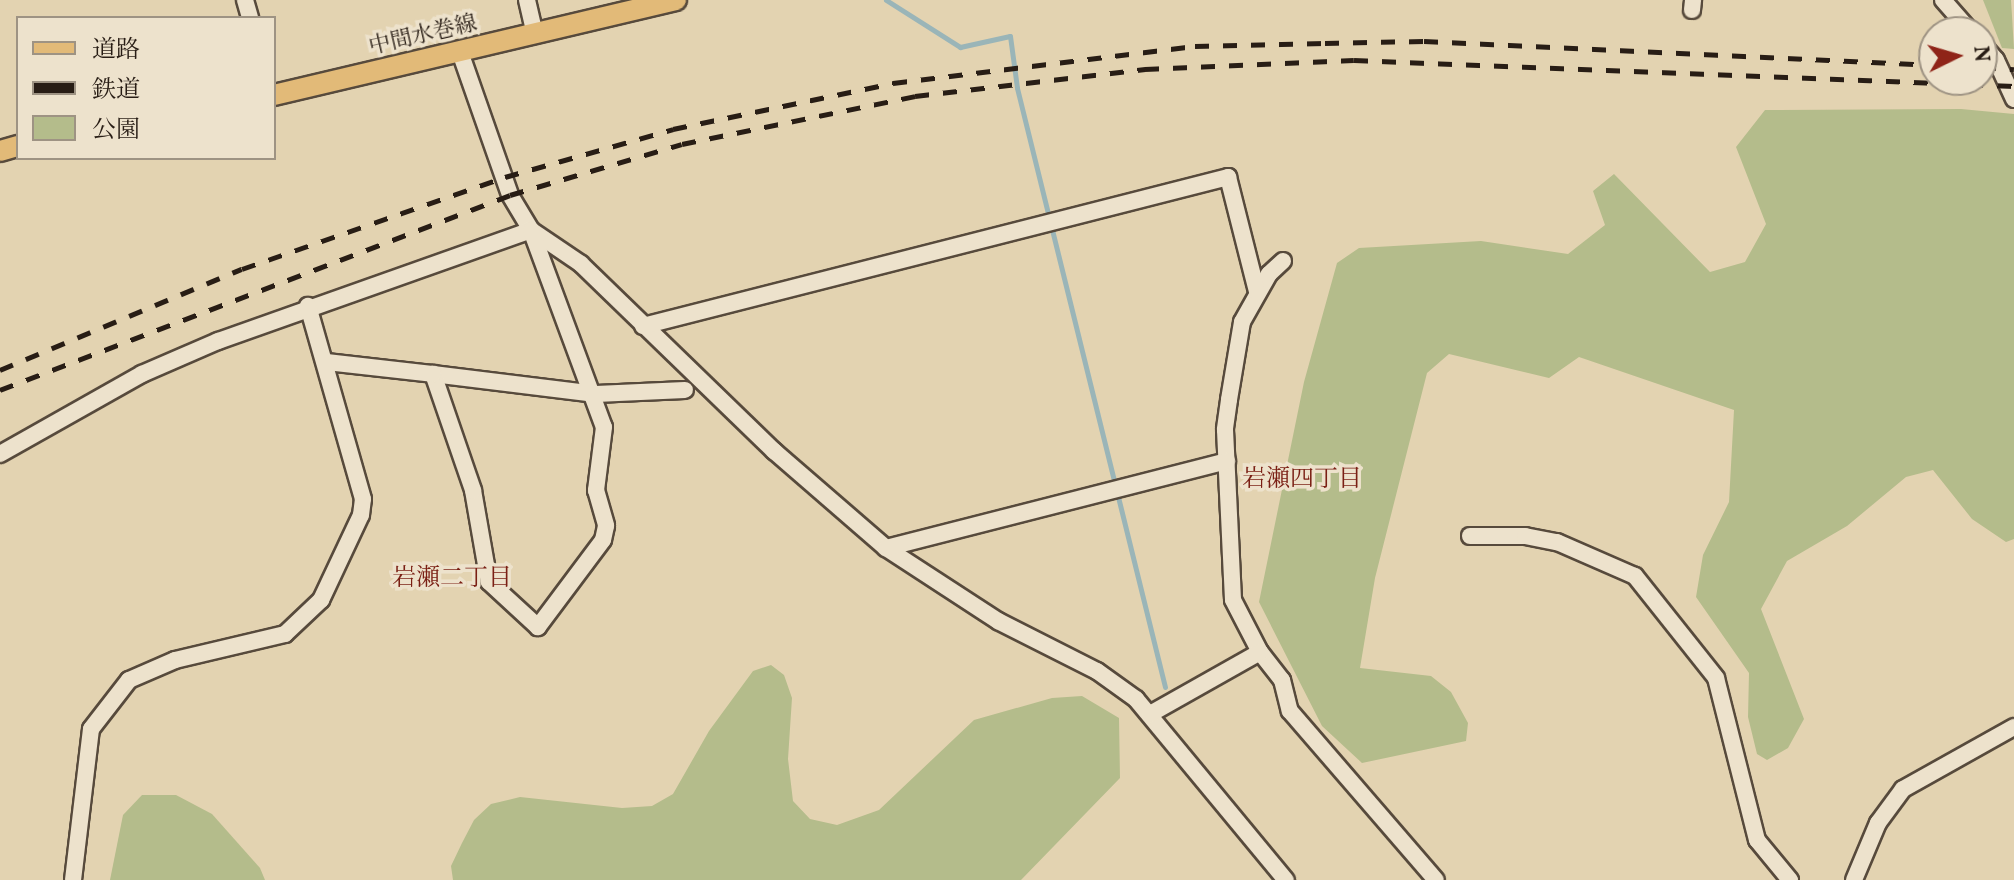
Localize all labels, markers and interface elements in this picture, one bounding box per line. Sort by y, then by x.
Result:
street label: 中間水巻線 [366,11,480,61]
legend [16,16,276,160]
north arrow [1918,16,1998,96]
text: 道路 [92,34,140,68]
text: N [1964,45,1997,63]
text: 鉄道 [92,74,140,108]
text: 公園 [92,114,140,148]
district label: 岩瀬四丁目 [1242,467,1362,495]
district label: 岩瀬二丁目 [392,566,512,594]

